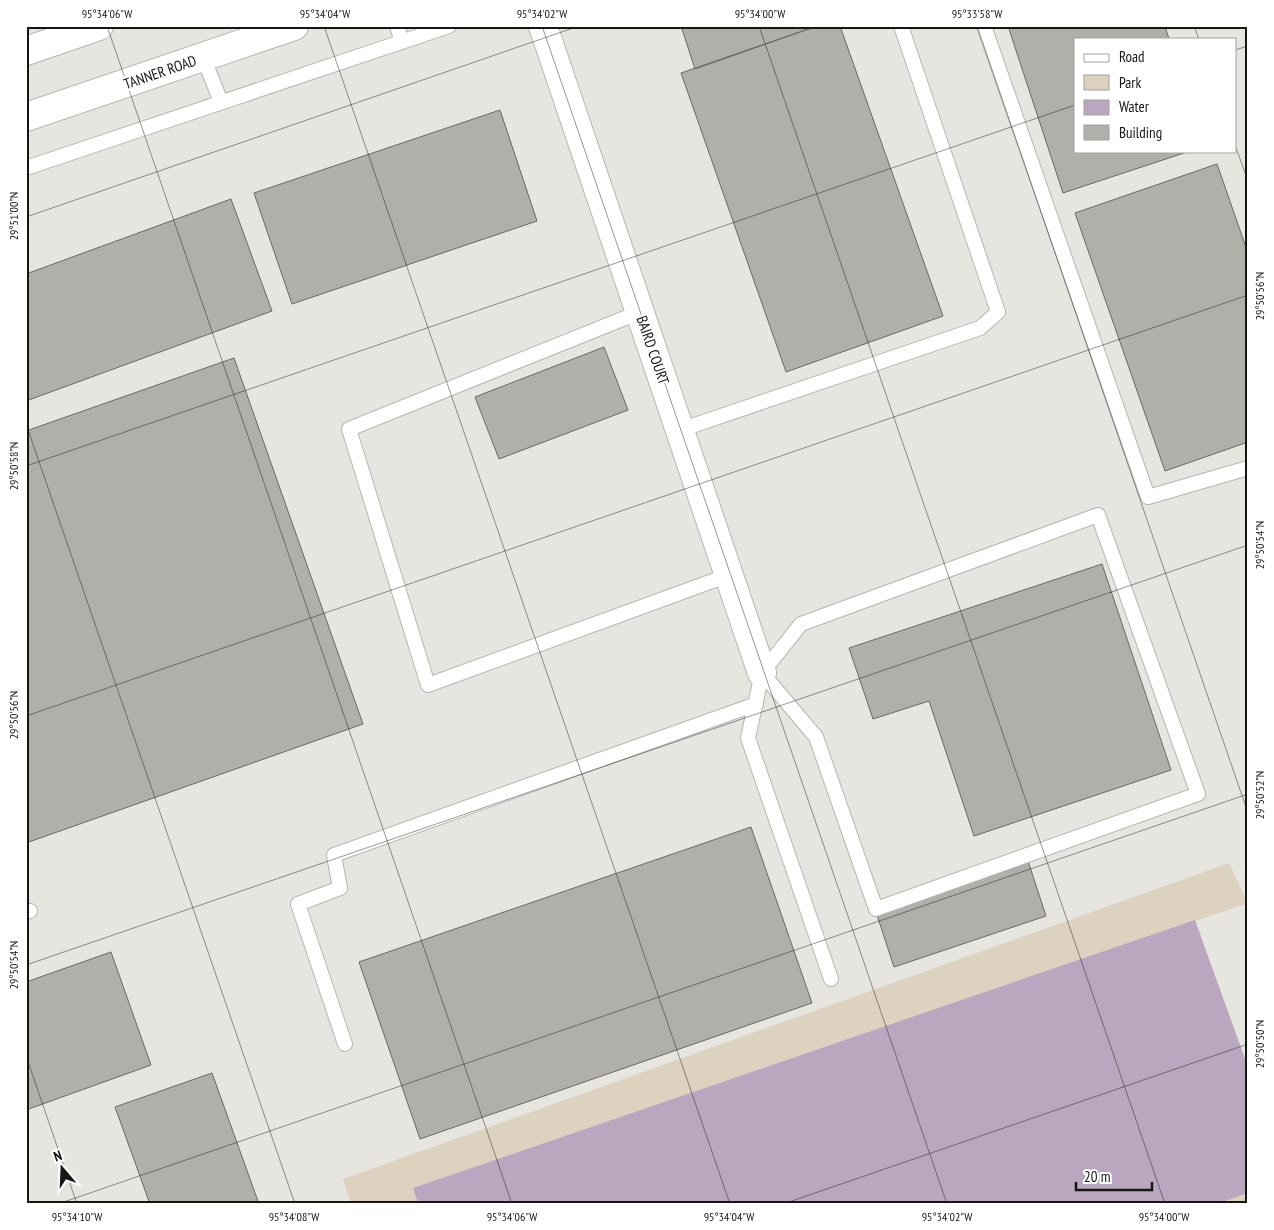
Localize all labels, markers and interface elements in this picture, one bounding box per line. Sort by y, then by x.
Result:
text: 95°34'06"W [82,6,132,21]
text: 95°34'04"W [300,6,350,21]
text: 95°34'02"W [517,6,567,21]
text: 95°34'00"W [735,6,785,21]
text: 95°33'58"W [952,6,1002,21]
legend [1074,38,1236,152]
text: Road [1119,47,1145,66]
street label: TANNER ROAD [121,51,199,93]
text: Park [1119,73,1141,92]
text: Water [1119,97,1150,116]
text: Building [1119,123,1162,142]
text: 29°51'00"N [6,192,21,240]
text: 29°50'56"N [1252,272,1267,320]
street label: BAIRD COURT [632,313,674,387]
text: 29°50'58"N [6,442,21,490]
text: 29°50'54"N [1252,521,1267,569]
text: 29°50'56"N [6,691,21,739]
text: 29°50'52"N [1252,771,1267,819]
text: 29°50'54"N [6,941,21,989]
text: 29°50'50"N [1252,1020,1267,1068]
north arrow [38,1142,88,1192]
text: N [51,1146,64,1165]
scale bar [1076,1160,1153,1192]
text: 20 m [1084,1167,1110,1186]
text: 95°34'10"W [52,1209,102,1224]
text: 95°34'08"W [269,1209,319,1224]
text: 95°34'06"W [487,1209,537,1224]
text: 95°34'04"W [704,1209,754,1224]
text: 95°34'02"W [922,1209,972,1224]
text: 95°34'00"W [1139,1209,1189,1224]

